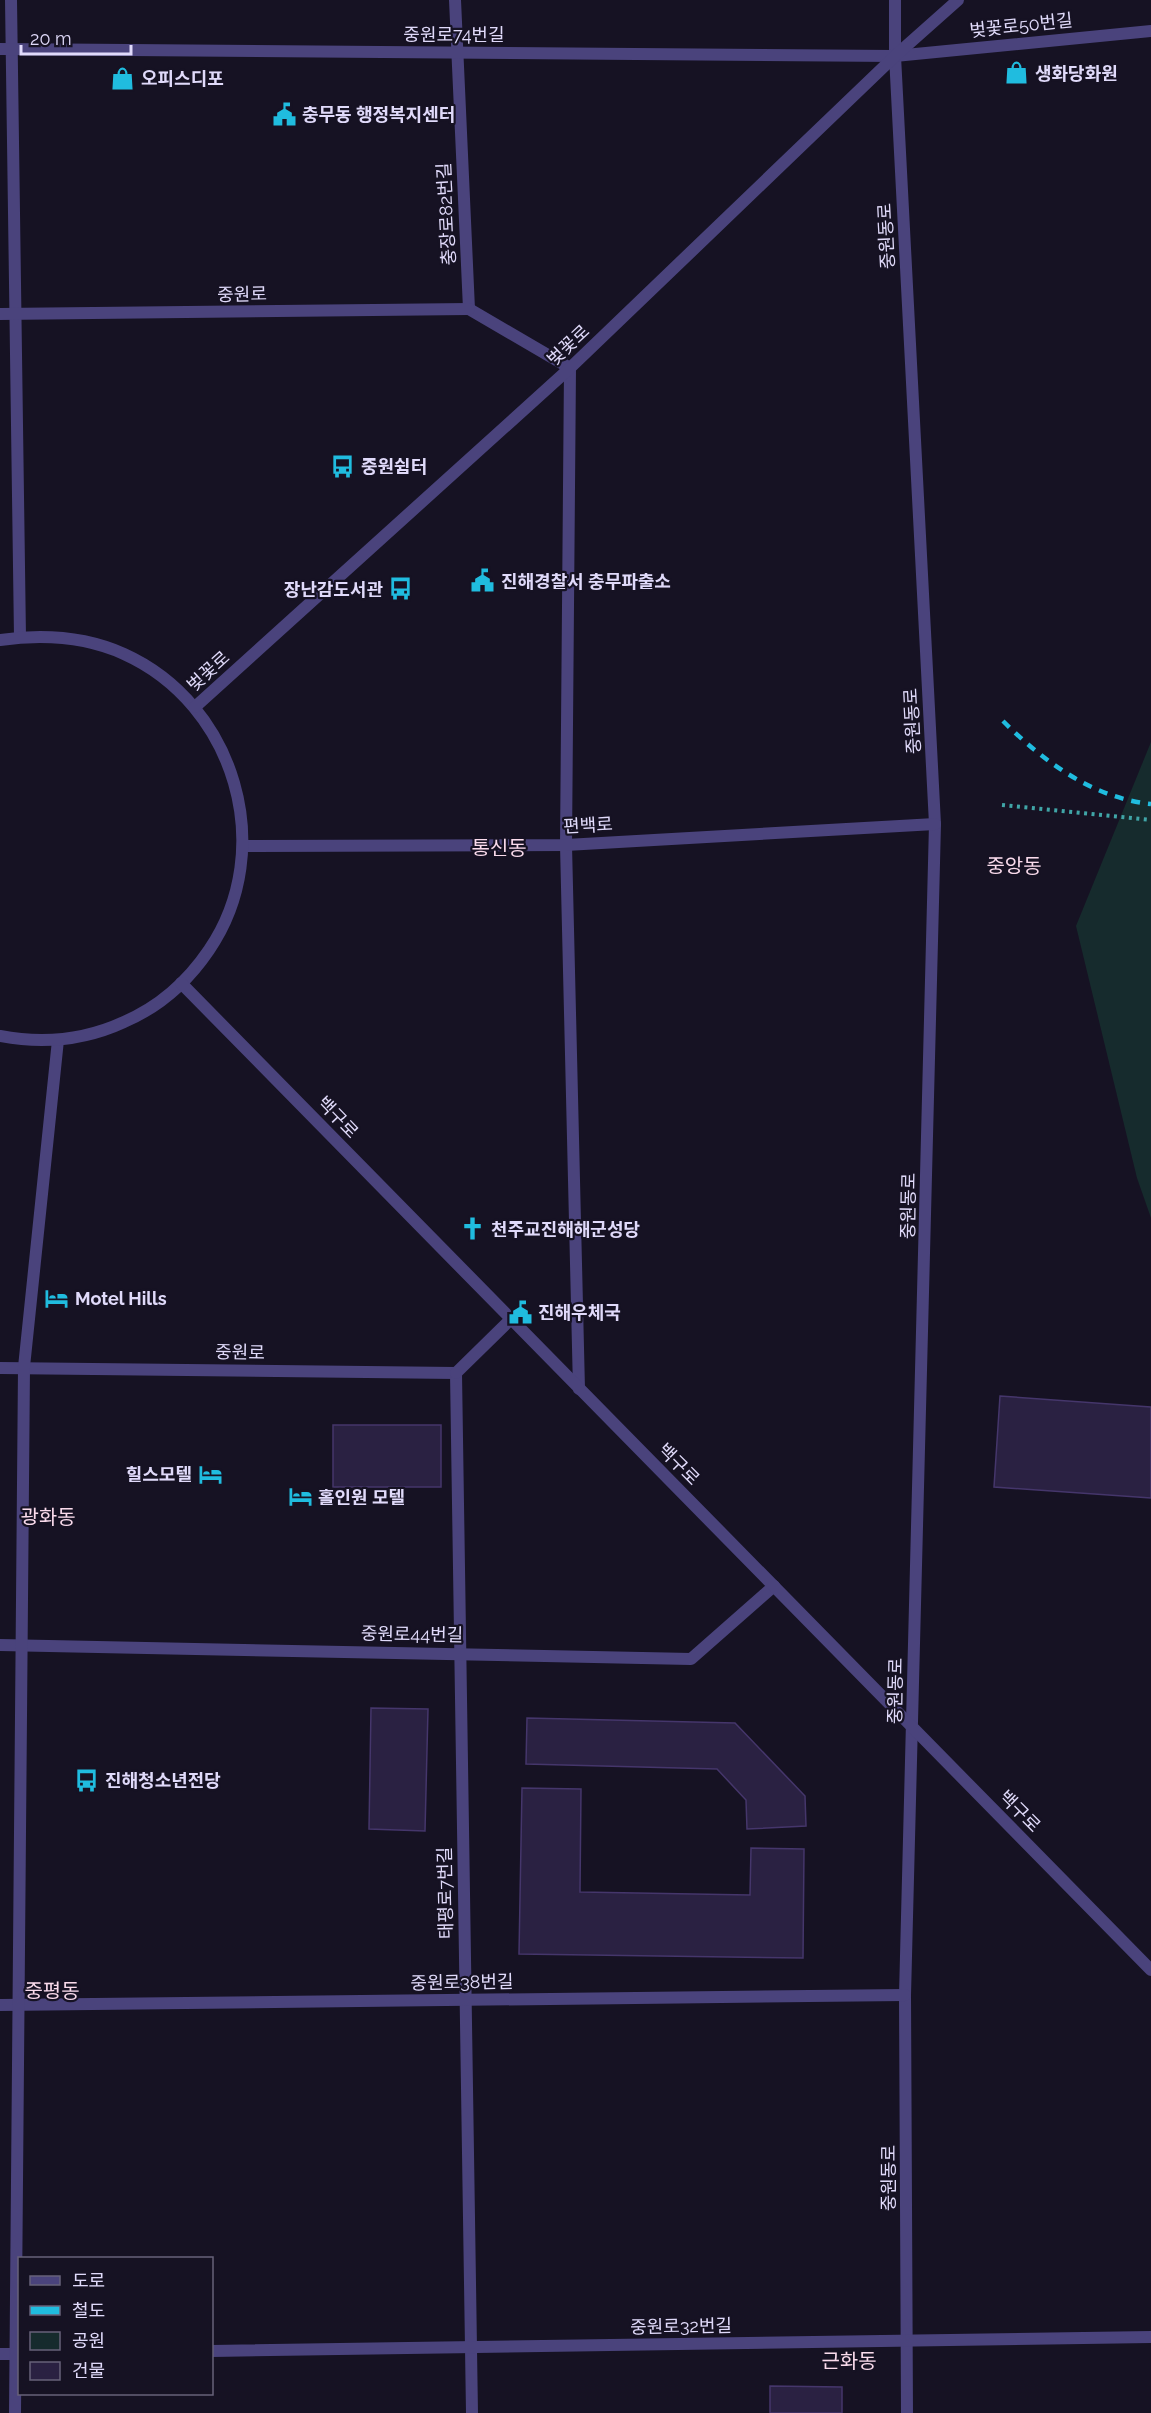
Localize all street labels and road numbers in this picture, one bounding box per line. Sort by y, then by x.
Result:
street label: 벚꽃로50번길 [968,9,1074,41]
street label: 중원로74번길 [403,24,505,45]
street label: 충장로82번길 [433,162,459,266]
street label: 중원동로 [874,202,898,270]
street label: 중원로 [217,283,267,305]
street label: 벚꽃로 [543,320,593,370]
street label: 벚꽃로 [183,647,233,695]
street label: 중원동로 [900,687,924,755]
street label: 편백로 [563,813,613,837]
street label: 백구로 [313,1092,363,1142]
street label: 중원동로 [897,1173,919,1239]
street label: 중원로 [215,1341,265,1363]
street label: 백구로 [654,1439,704,1489]
street label: 중원로44번길 [361,1623,463,1645]
street label: 중원동로 [884,1658,906,1724]
street label: 백구로 [995,1786,1045,1836]
street label: 태평로7번길 [434,1847,456,1939]
street label: 중원로38번길 [410,1971,514,1993]
street label: 중원동로 [878,2145,899,2211]
street label: 중원로32번길 [630,2315,732,2337]

